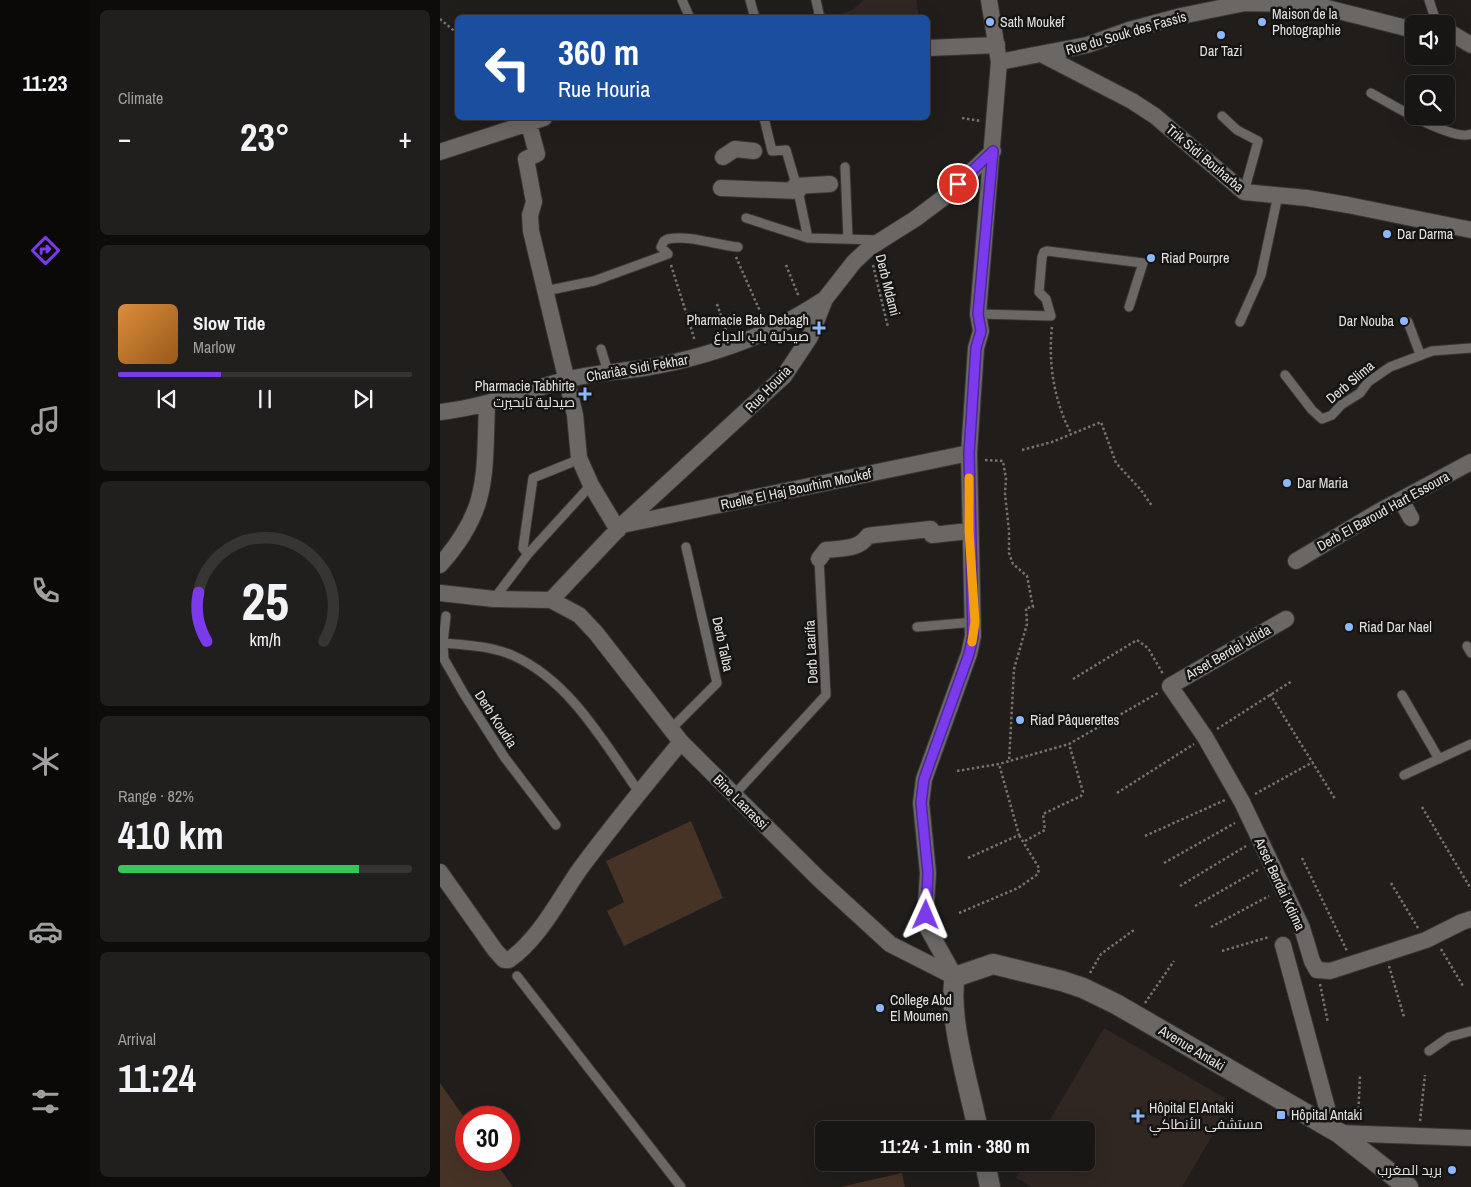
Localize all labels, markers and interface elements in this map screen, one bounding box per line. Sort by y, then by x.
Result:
place label: Maison de la Photographie [1272,5,1341,39]
street label: Rue du Souk des Fassis [1064,7,1189,59]
place label: Sath Moukef [1000,13,1065,31]
map controls [1405,15,1455,125]
button: sound [1405,15,1455,65]
marker: Sath Moukef [984,16,996,28]
marker: Maison de la Photographie [1256,16,1268,28]
text: 360 m [558,29,639,76]
marker: Dar Tazi [1215,29,1227,41]
icon: left [475,35,540,100]
place label: Dar Tazi [1200,42,1242,60]
text: 11:23 [22,68,68,98]
text: Rue Houria [558,74,650,104]
button: search [1405,75,1455,125]
text: Climate [118,87,163,109]
text: 23° [240,112,290,163]
text: − [118,119,131,157]
text: + [399,119,412,157]
street label: Trik Sidi Bouharba [1162,120,1248,196]
pin [937,163,979,205]
icon: arrive [944,170,972,198]
place label: Dar Darma [1397,225,1454,243]
marker: Dar Darma [1381,228,1393,240]
icon: directions [28,233,63,268]
place label: Riad Pourpre [1161,249,1229,267]
street label: Derb Mdami [872,252,904,318]
marker: Riad Pourpre [1145,252,1157,264]
text: Slow Tide [193,310,265,336]
place label: Pharmacie Bab Debagh صيدلية باب الدباغ [686,311,809,345]
place label: Dar Nouba [1338,312,1395,330]
marker: Dar Nouba [1398,315,1410,327]
marker: Pharmacie Bab Debagh صيدلية باب الدباغ [813,322,825,334]
text: Marlow [193,336,235,358]
street label: Chariâa Sidi Fekhar [585,350,689,386]
street label: Derb Slima [1322,356,1378,407]
street label: Rue Houria [741,361,795,416]
place label: Pharmacie Tabhirte صيدلية تابحيرت [475,377,575,411]
icon: previous [153,385,181,413]
icon: pause [251,385,279,413]
icon: next [349,385,377,413]
marker: Pharmacie Tabhirte صيدلية تابحيرت [579,388,591,400]
icon: music [28,403,63,438]
street label: Ruelle El Haj Bourhim Moukef [719,464,874,514]
street label: Derb El Baroud Hart Essoura [1314,467,1453,555]
place label: Dar Maria [1297,474,1349,492]
marker: Dar Maria [1281,477,1293,489]
text: 25 [241,566,289,636]
icon: phone [28,573,63,608]
street label: Derb Talba [708,615,738,674]
place label: Riad Dar Nael [1359,618,1432,636]
street label: Derb Laarifa [800,619,822,684]
street label: Arset Berdai Jdida [1181,620,1274,684]
marker: Riad Dar Nael [1343,621,1355,633]
text: km/h [249,628,281,652]
street label: Derb Koudia [471,687,521,751]
place label: Riad Pâquerettes [1030,711,1120,729]
marker: Riad Pâquerettes [1014,714,1026,726]
icon: climate [28,744,63,779]
street label: Bine Laarassi [710,771,772,833]
text: Range · 82% [118,785,194,807]
text: 410 km [118,810,224,861]
street label: Arset Berdai Kdima [1250,834,1310,934]
position arrow [899,888,951,940]
icon: car [28,914,63,949]
place label: College Abd El Moumen [890,991,952,1025]
marker: College Abd El Moumen [874,1002,886,1014]
street label: Avenue Antaki [1155,1021,1228,1075]
text: Arrival [118,1028,156,1050]
text: 11:24 [118,1053,196,1104]
icon: filters [28,1084,63,1119]
place label: Hôpital El Antaki مستشفى الأنطاكي [1149,1099,1263,1136]
speed limit sign: 30 [455,1106,520,1171]
place label: Hôpital Antaki [1291,1106,1362,1124]
marker: Hôpital El Antaki مستشفى الأنطاكي [1131,1109,1145,1123]
marker: Hôpital Antaki [1275,1109,1287,1121]
text: 11:24 · 1 min · 380 m [880,1133,1030,1159]
place label: بريد المغرب [1377,1161,1442,1179]
marker: بريد المغرب [1446,1164,1458,1176]

